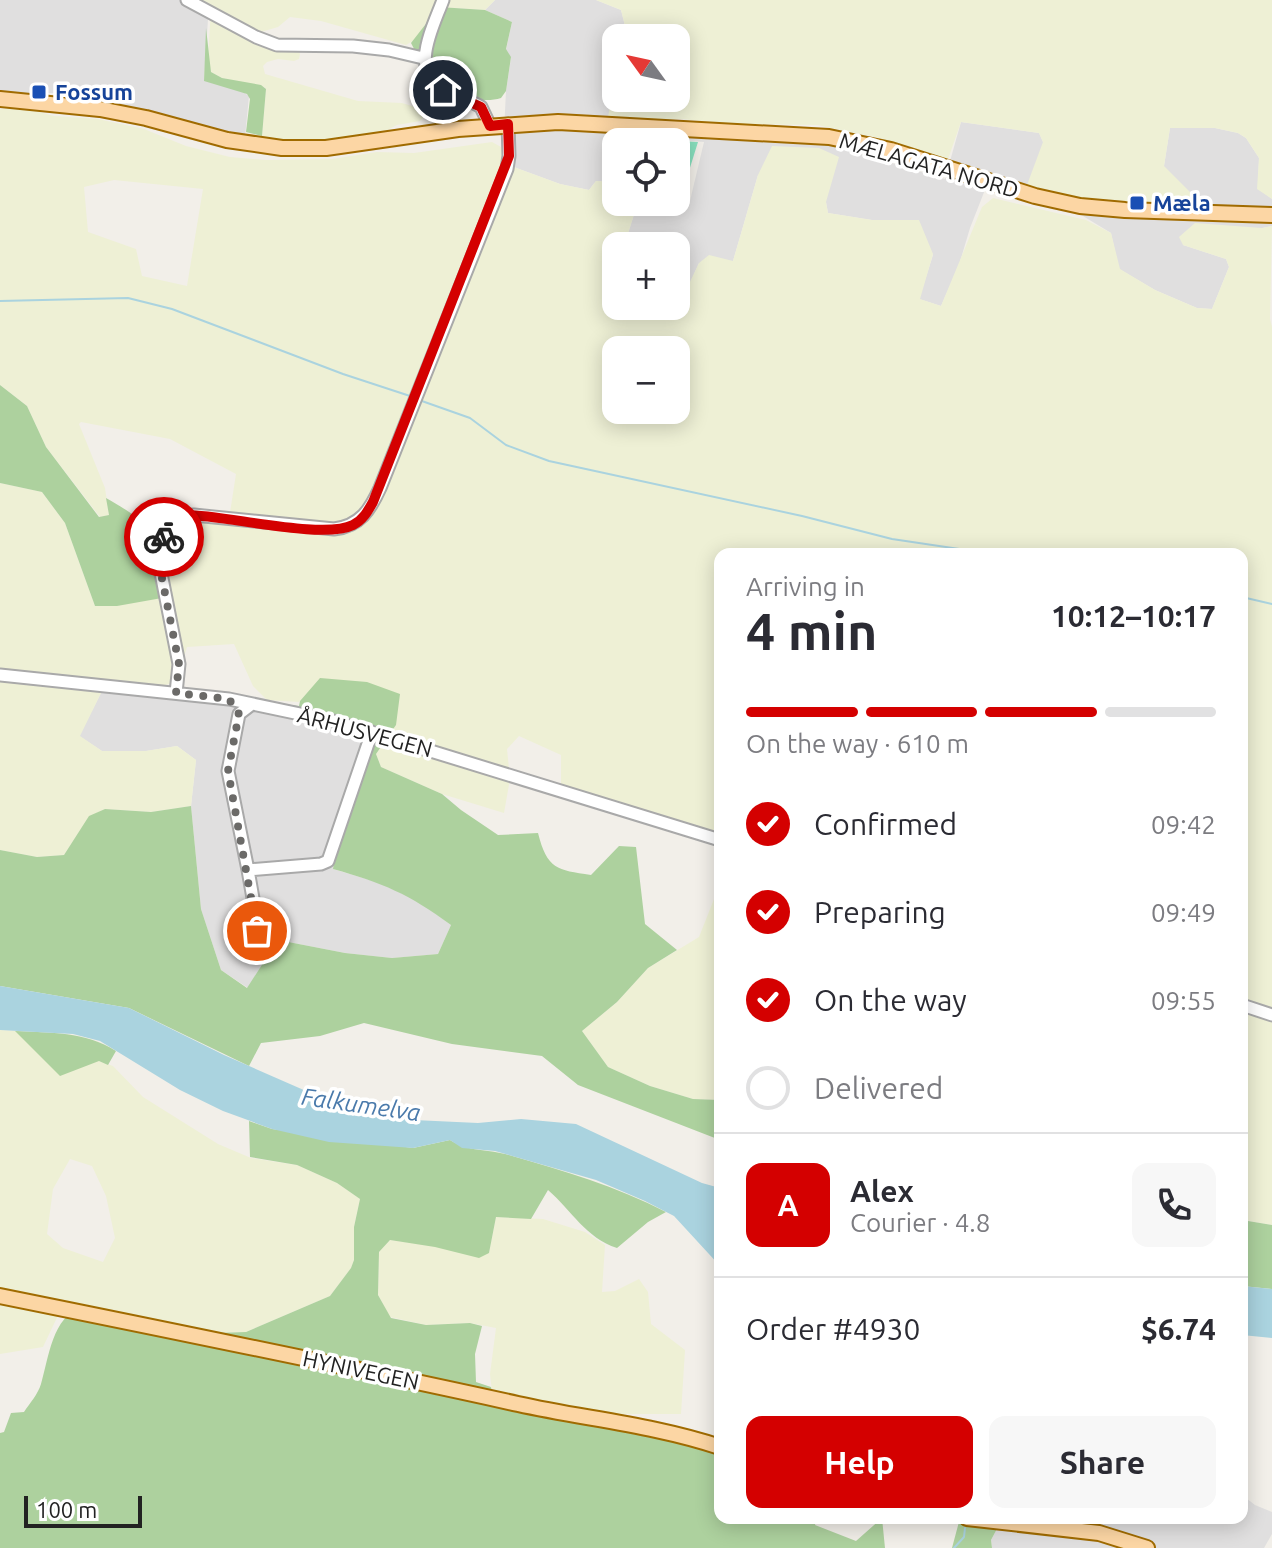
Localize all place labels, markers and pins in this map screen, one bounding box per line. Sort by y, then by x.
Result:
pin [409,56,477,124]
place label: Fossum [55,79,133,104]
marker: Fossum [30,83,48,101]
place label: Mæla [1153,190,1211,215]
marker: Mæla [1128,194,1146,212]
pin [223,897,291,965]

